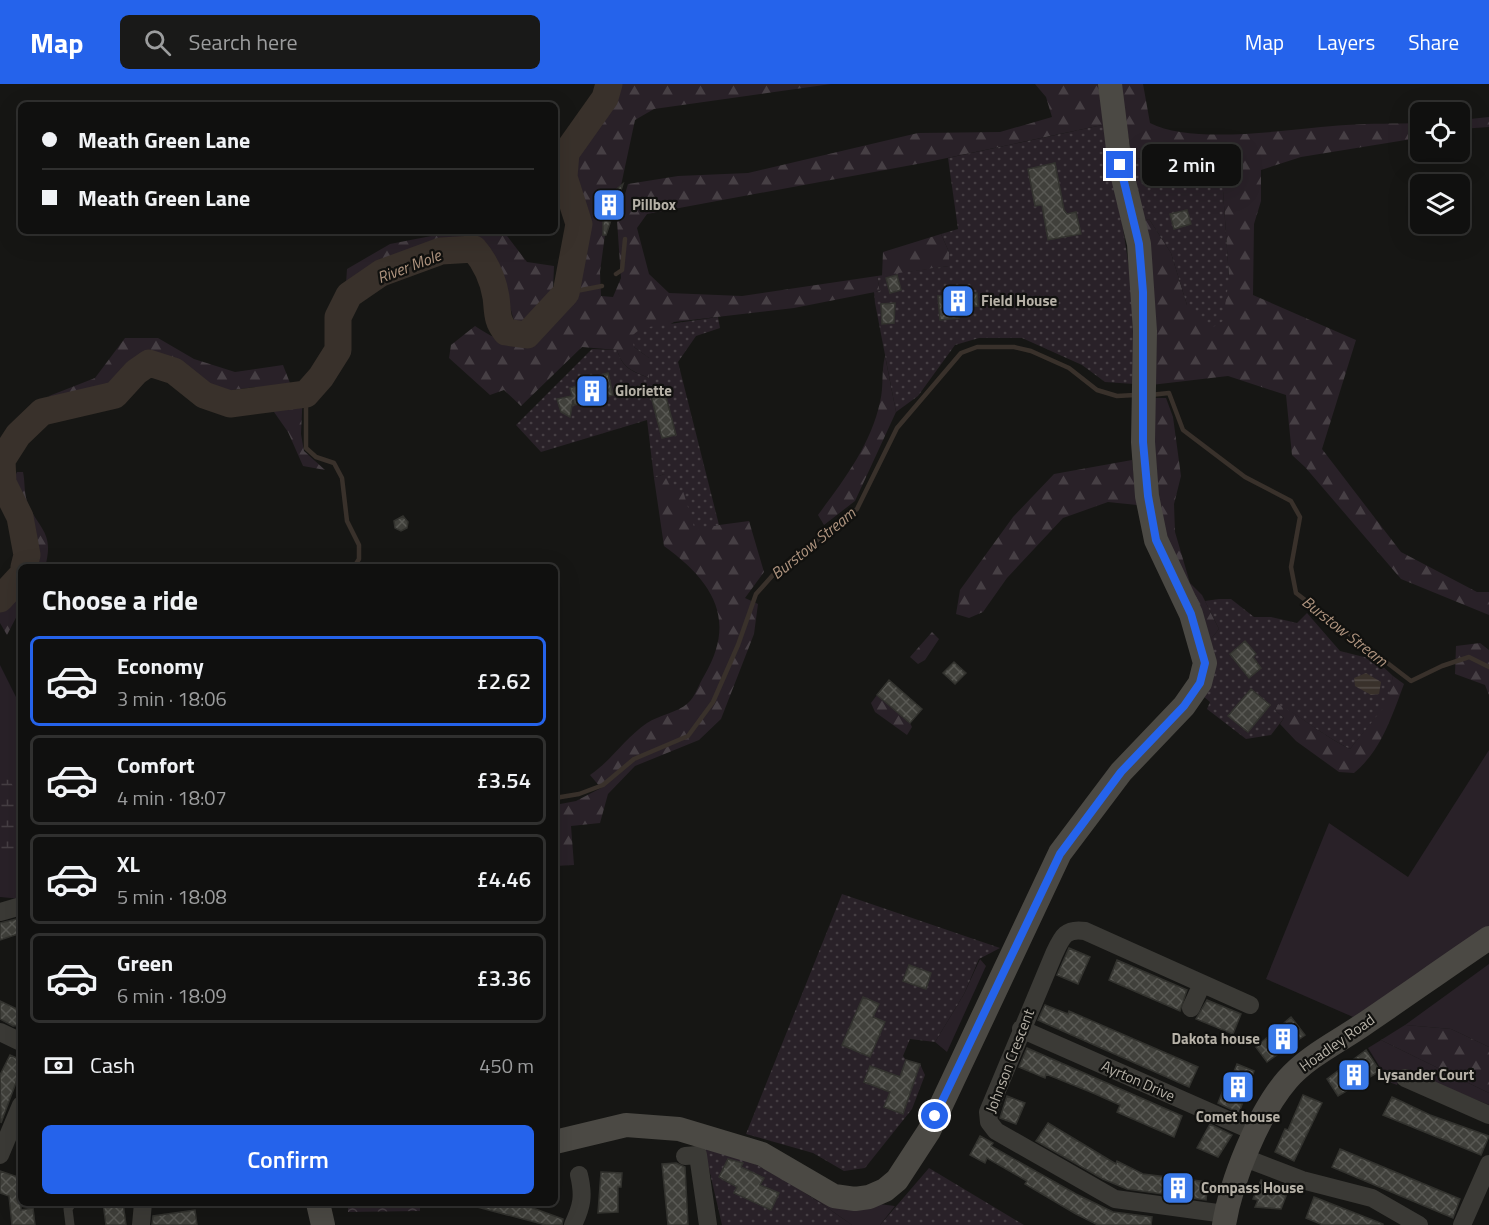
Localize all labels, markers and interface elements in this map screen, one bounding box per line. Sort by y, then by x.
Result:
search box [120,15,540,69]
text: Map [30,21,84,64]
text: Search here [189,25,298,59]
icon: search [141,26,174,59]
text: Map [1245,26,1284,58]
text: Layers [1317,26,1375,58]
text: Share [1408,26,1459,58]
map controls [1410,102,1470,234]
button: locate [1410,102,1470,162]
text: Meath Green Lane [78,123,250,157]
callout: 2 min [1141,144,1240,186]
text: 2 min [1167,149,1216,180]
route end [1106,151,1133,178]
button: layers [1410,174,1470,234]
text: Meath Green Lane [78,181,250,215]
building icon: Pillbox [591,187,627,223]
place label: Pillbox [632,193,676,216]
water label: River Mole [374,242,446,289]
building icon: Field House [940,283,976,319]
place label: Field House [981,289,1057,312]
building icon: Gloriette [574,373,610,409]
place label: Gloriette [615,379,672,402]
water label: Burstow Stream [765,501,861,585]
text: Choose a ride [42,579,198,620]
water label: Burstow Stream [1297,590,1393,672]
text: Economy [117,649,204,683]
icon: car [45,654,99,708]
text: £2.62 [476,664,531,698]
text: 3 min · 18:06 [117,683,227,714]
text: Comfort [117,748,195,782]
icon: car [45,753,99,807]
text: £3.54 [476,763,531,797]
text: 4 min · 18:07 [117,782,227,813]
text: XL [117,847,140,881]
icon: car [45,852,99,906]
text: £4.46 [476,862,531,896]
text: 5 min · 18:08 [117,881,227,912]
text: Green [117,946,173,980]
icon: car [45,951,99,1005]
text: £3.36 [476,961,531,995]
text: 6 min · 18:09 [117,980,227,1011]
street label: Johnson Crescent [979,1005,1040,1116]
street label: Hoadley Road [1294,1008,1379,1077]
building icon: Dakota house [1265,1021,1301,1057]
place label: Dakota house [1171,1027,1260,1050]
text: Cash [90,1048,135,1082]
icon: cash [42,1049,75,1082]
text: 450 m [479,1050,534,1081]
street label: Ayrton Drive [1098,1054,1179,1107]
building icon: Lysander Court [1336,1057,1372,1093]
place label: Lysander Court [1377,1063,1475,1086]
building icon: Comet house [1220,1069,1256,1105]
route start [921,1102,948,1129]
place label: Comet house [1196,1105,1280,1128]
button: Confirm [42,1125,534,1194]
building icon: Compass House [1160,1170,1196,1206]
place label: Compass House [1201,1176,1304,1199]

